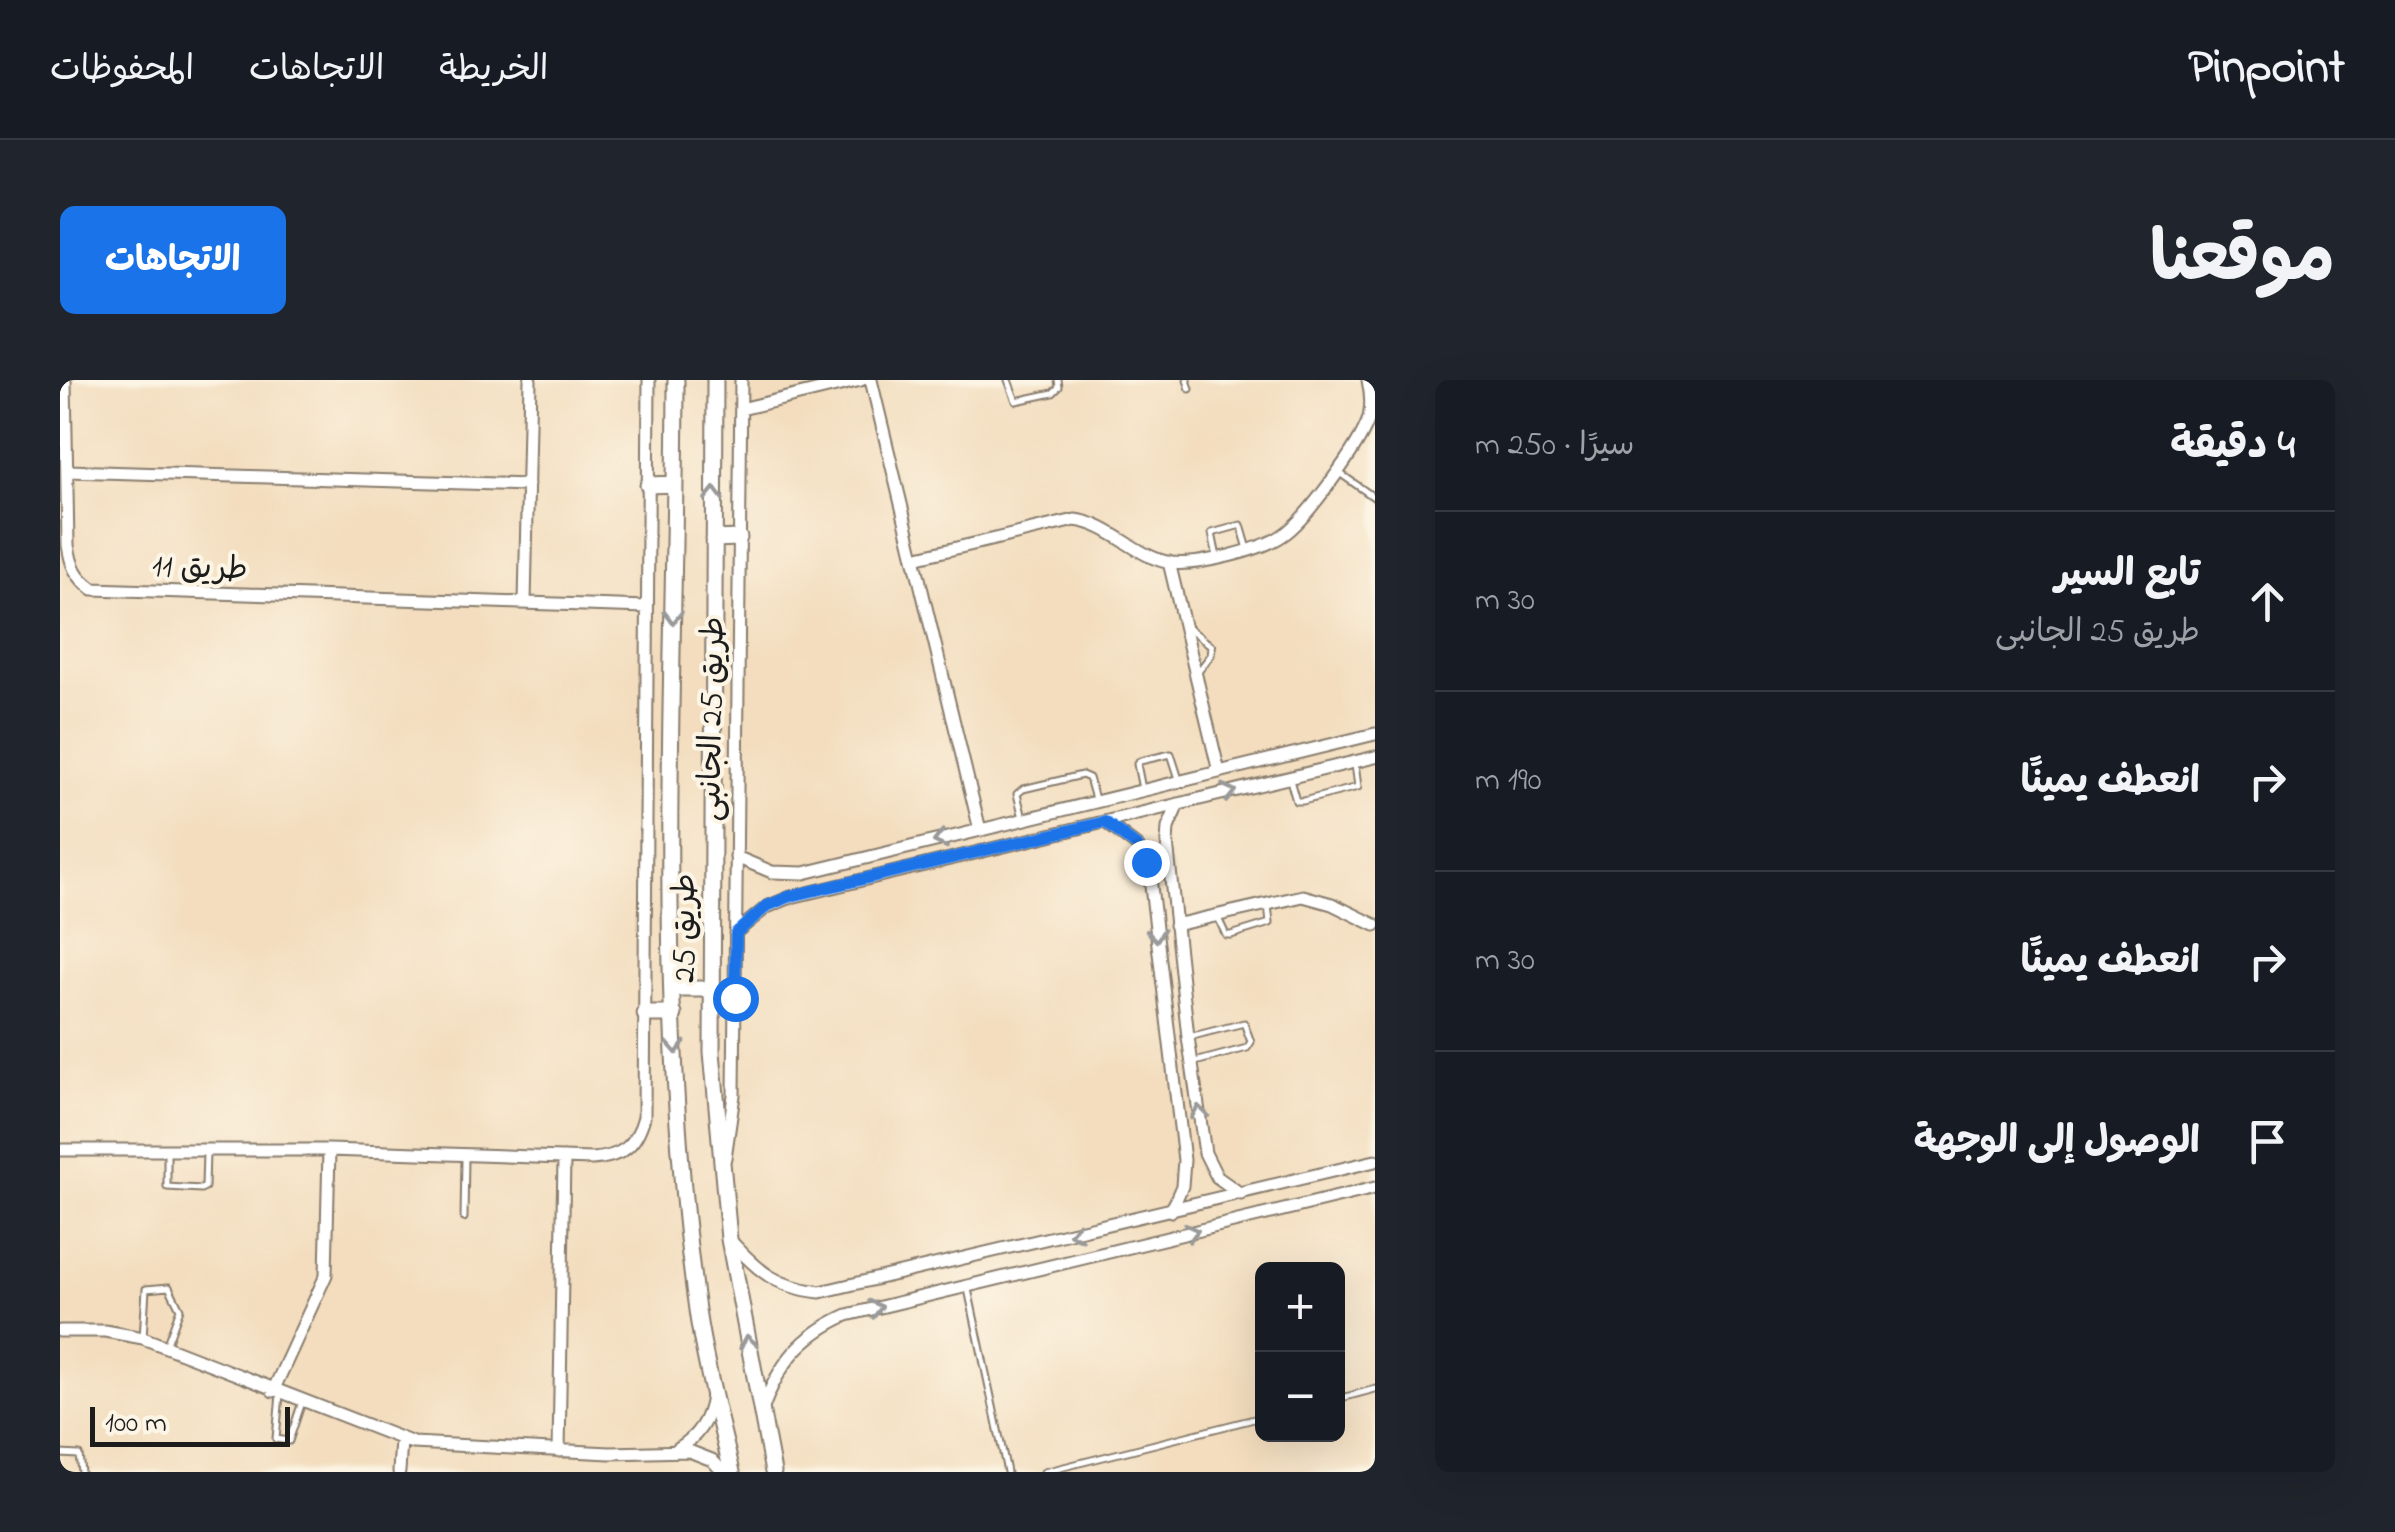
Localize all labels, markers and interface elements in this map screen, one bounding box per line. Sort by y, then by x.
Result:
text: Pinpoint [2188,34,2345,104]
text: المحفوظات [50,45,194,96]
text: الاتجاهات [249,45,384,96]
text: الخريطة [439,45,548,96]
button: الاتجاهات [60,206,286,314]
text: موقعنا [2150,211,2335,313]
text: 4 دقيقة [2170,416,2295,477]
text: سيرًا · 250 m [1475,423,1634,470]
one-way arrow [703,486,725,502]
street label: طريق 11 [151,544,248,595]
text: تابع السير [2055,548,2200,604]
icon: ahead [2240,574,2295,629]
text: 30 m [1475,578,1535,625]
one-way arrow [663,610,684,626]
text: طريق 25 الجانبى [1995,610,2200,657]
street label: طريق 25 الجانبى [688,616,739,822]
icon: right [2240,754,2295,809]
text: انعطف يمينًا [2021,755,2200,811]
text: 190 m [1475,758,1542,805]
one-way arrow [1220,783,1237,804]
one-way arrow [932,828,949,849]
route end [1124,840,1170,886]
street label: طريق 25 [663,873,710,983]
one-way arrow [1145,927,1166,943]
icon: right [2240,934,2295,989]
text: انعطف يمينًا [2021,935,2200,991]
text: 30 m [1475,938,1535,985]
route start [713,976,759,1022]
one-way arrow [665,1040,686,1056]
one-way arrow [1189,1104,1210,1120]
icon: arrive [2240,1114,2295,1169]
text: الوصول إلى الوجهة [1914,1115,2200,1171]
one-way arrow [1068,1221,1085,1242]
one-way arrow [1183,1223,1200,1244]
map controls [1255,1262,1345,1442]
button: + [1255,1262,1345,1352]
one-way arrow [867,1299,884,1320]
one-way arrow [738,1334,759,1350]
button: − [1255,1352,1345,1442]
scale bar [90,1402,290,1446]
text: 100 m [105,1404,167,1445]

